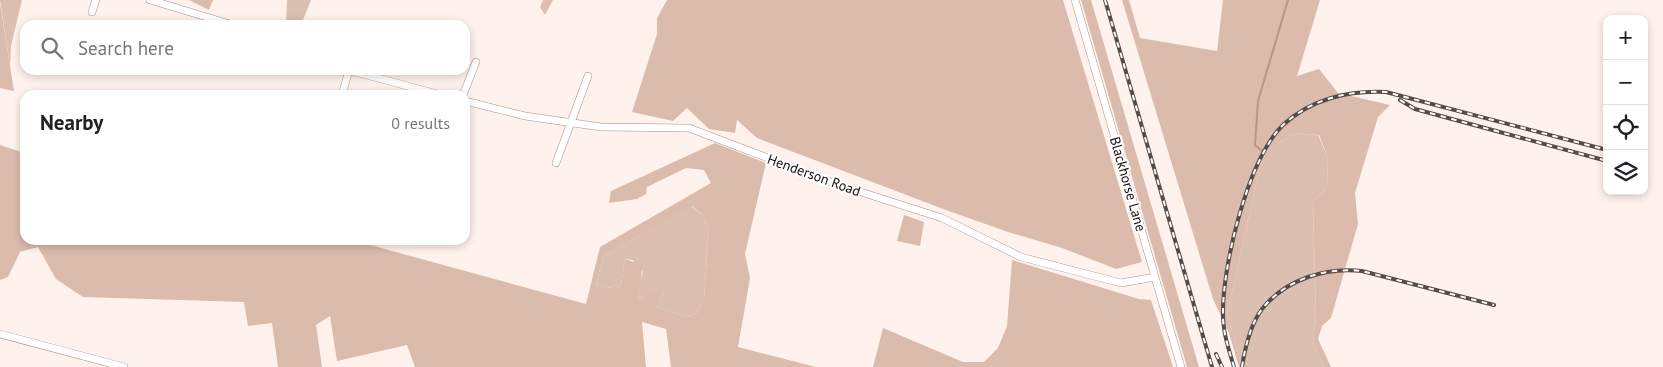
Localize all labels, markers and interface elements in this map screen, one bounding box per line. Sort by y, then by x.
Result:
map controls [1603,15,1648,195]
button: + [1603,15,1648,60]
search box [20,20,470,75]
icon: search [38,34,66,62]
text: Search here [78,36,174,60]
button: − [1603,60,1648,105]
button: locate [1603,105,1648,150]
text: Nearby [40,109,103,136]
text: 0 results [391,113,450,133]
street label: Blackhorse Lane [1106,135,1150,233]
street label: Henderson Road [765,150,863,200]
button: layers [1603,150,1648,195]

